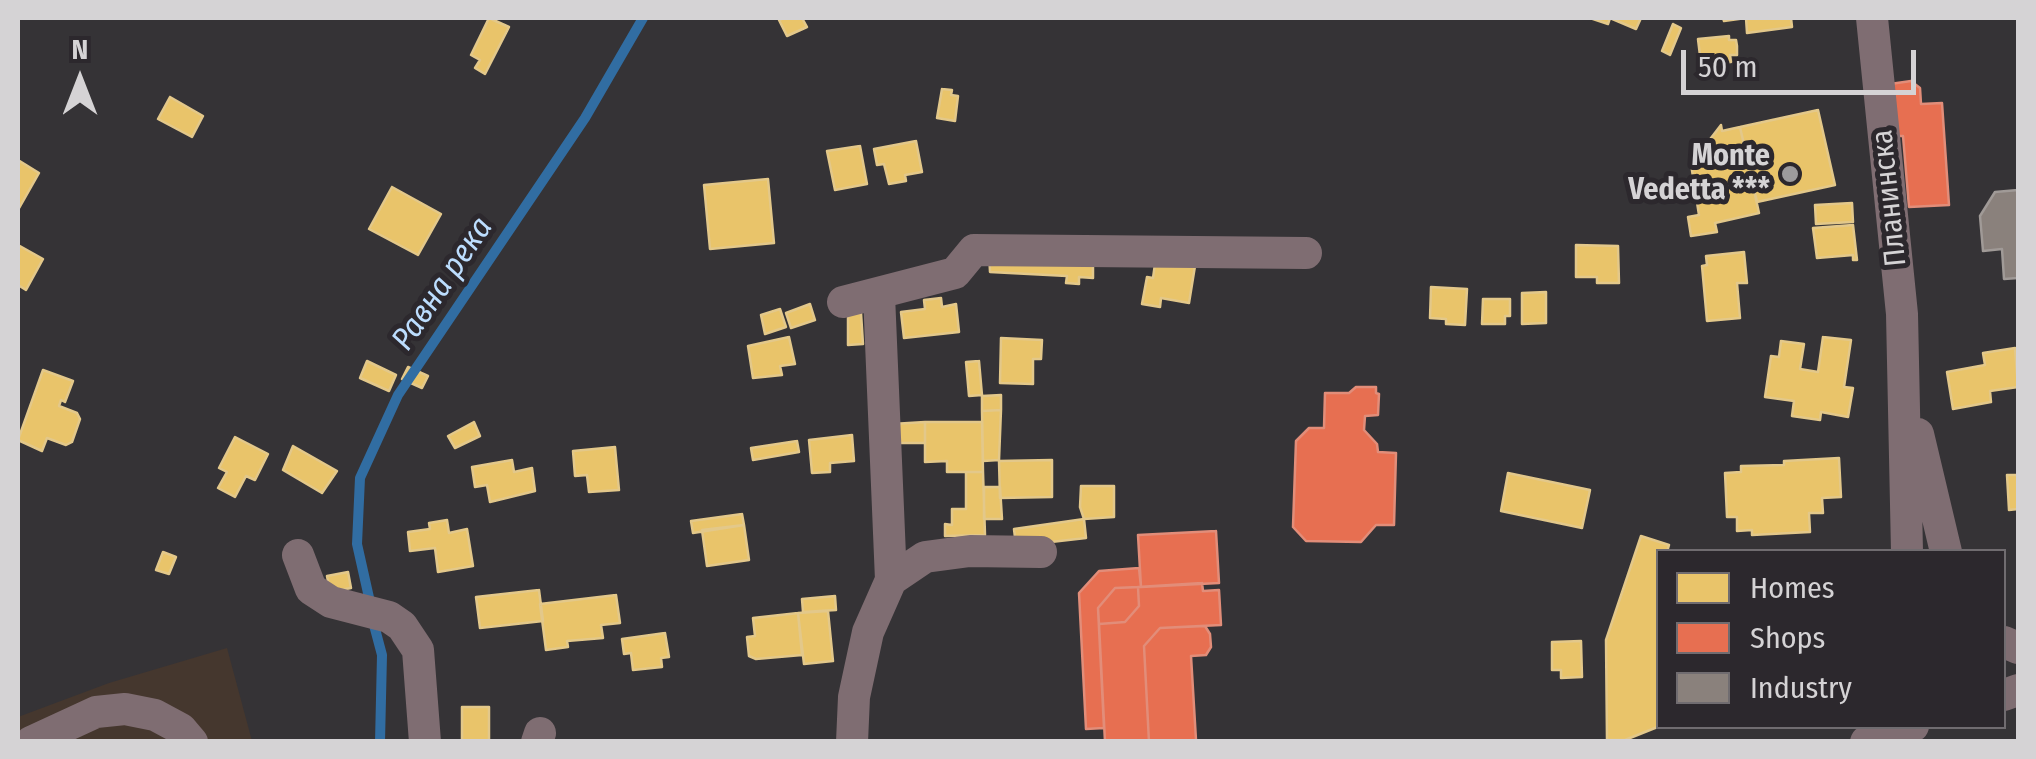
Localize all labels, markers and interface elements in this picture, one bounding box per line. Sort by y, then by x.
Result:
north arrow [30,30,130,130]
scale bar [1686,30,1921,92]
text: N [72,33,88,66]
text: 50 m [1698,49,1758,85]
street label: Планинска [1865,128,1915,268]
place label: Monte Vedetta *** [1628,139,1770,210]
marker: Monte Vedetta *** [1779,163,1801,185]
water label: Равна река [384,210,502,358]
legend [1656,549,2006,729]
text: Homes [1750,570,1835,606]
text: Shops [1750,620,1825,656]
text: Industry [1750,670,1852,706]

